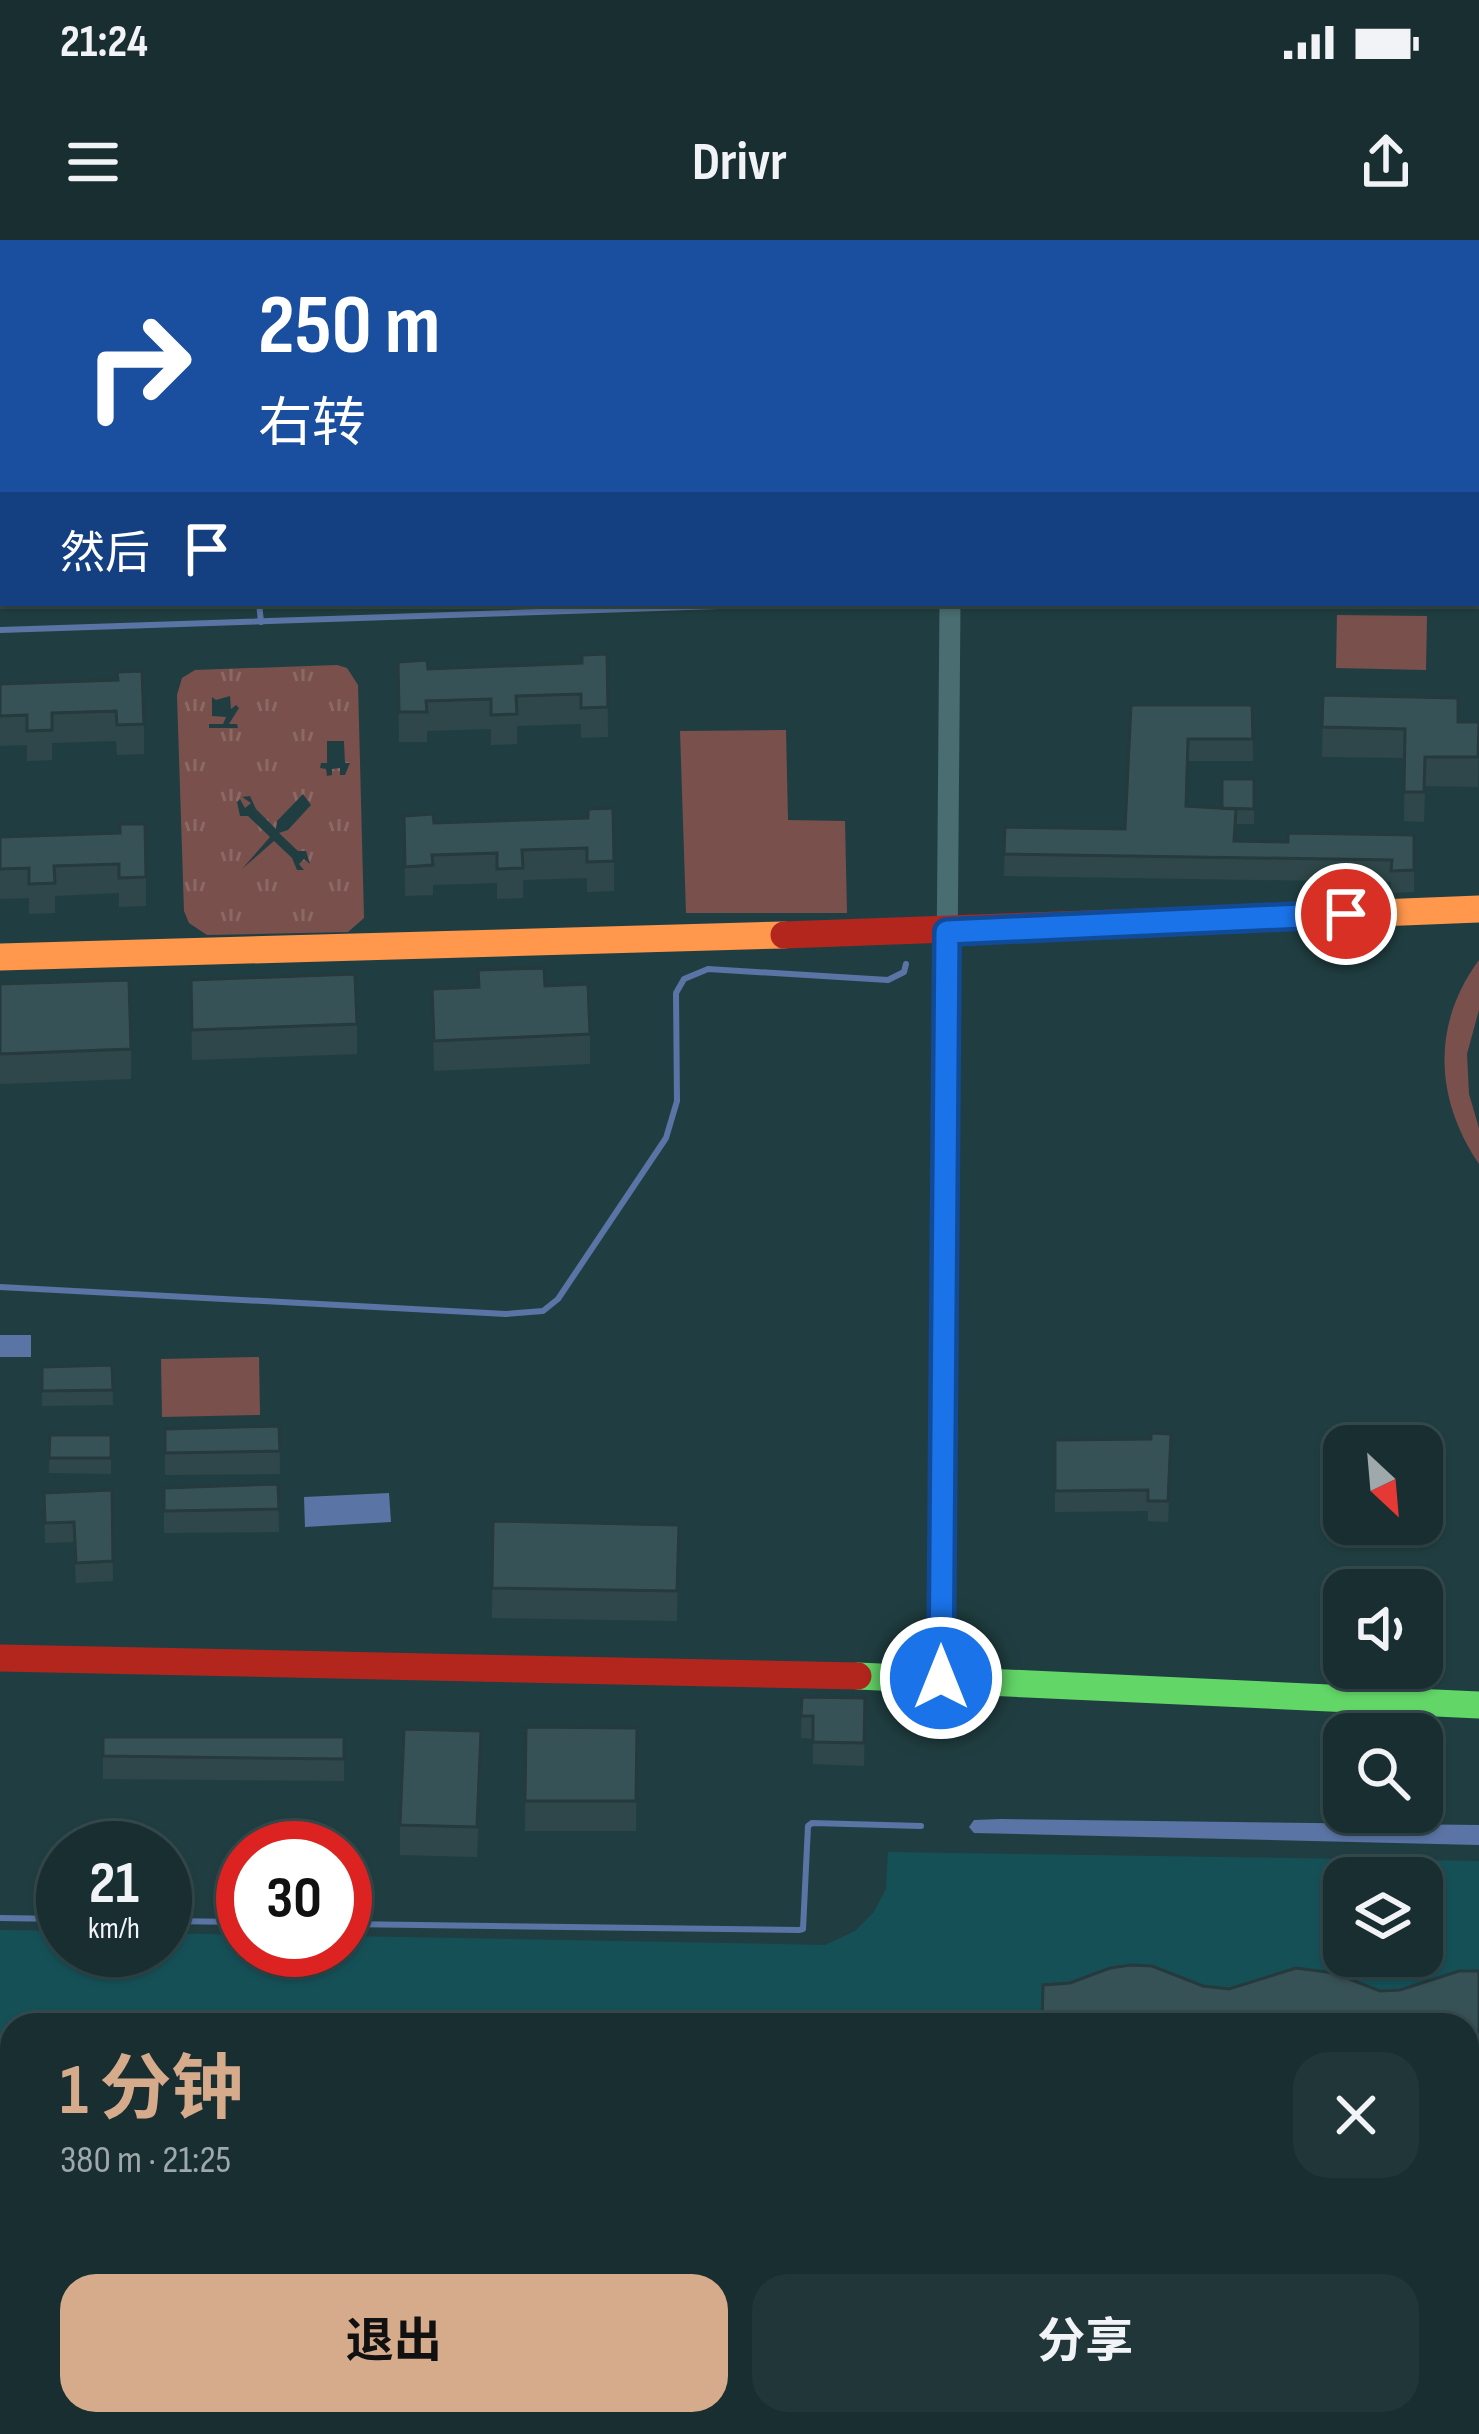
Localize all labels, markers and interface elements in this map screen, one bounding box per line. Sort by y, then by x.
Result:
text: 21:24 [60,15,148,70]
icon: menu [60,129,126,195]
icon: share [1353,129,1419,195]
text: Drivr [692,130,787,195]
text: 250 m [258,276,440,377]
icon: right [60,288,216,444]
text: 右转 [258,392,366,457]
icon: arrive [174,516,240,582]
text: 然后 [60,527,150,582]
pin [1295,863,1397,965]
icon: arrive [1313,881,1379,947]
north arrow [1323,1425,1443,1545]
map controls [1323,1425,1443,1977]
button: sound [1323,1569,1443,1689]
position arrow [878,1615,1004,1741]
button: search [1323,1713,1443,1833]
speed limit sign: 30 [216,1821,372,1977]
text: 21 [89,1848,139,1920]
button: layers [1323,1857,1443,1977]
text: km/h [88,1911,140,1947]
text: 1 分钟 [60,2048,243,2135]
button: close [1293,2052,1419,2178]
text: 380 m · 21:25 [60,2137,231,2184]
button: 退出 [60,2274,728,2412]
button: 分享 [752,2274,1419,2412]

